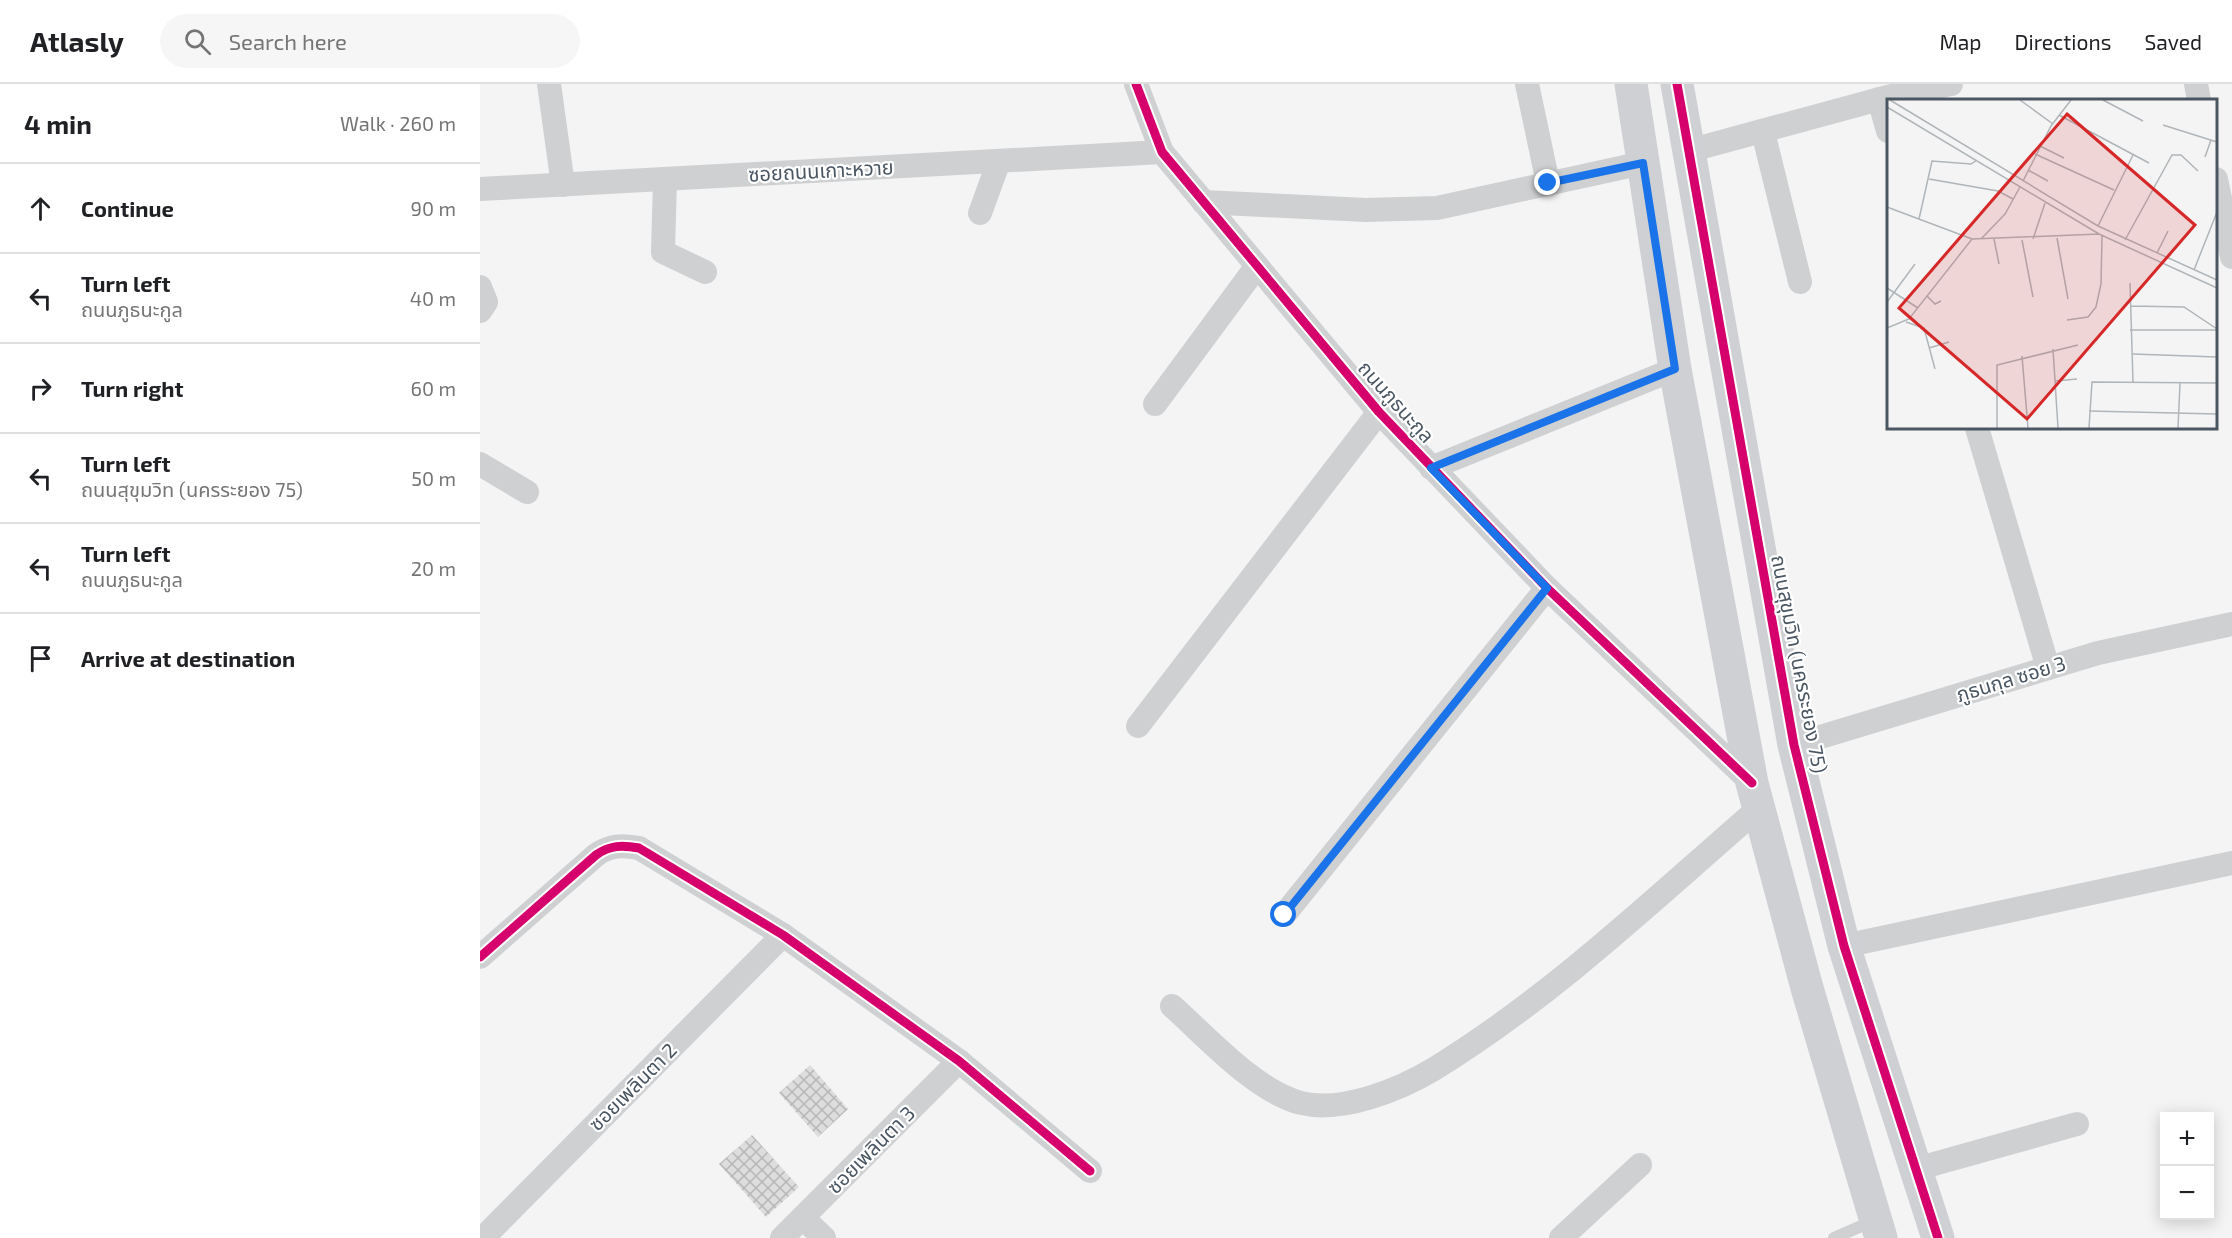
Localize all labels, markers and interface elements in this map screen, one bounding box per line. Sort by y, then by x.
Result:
search box [160,14,580,68]
text: Atlasly [30,24,124,58]
icon: search [181,25,214,58]
text: Search here [229,28,347,54]
text: Map [1939,29,1982,54]
text: Directions [2015,29,2111,54]
text: Saved [2144,29,2202,54]
inset map [1887,99,2217,429]
text: 4 min [24,108,92,139]
text: Walk · 260 m [340,111,456,135]
street label: ซอยถนนเกาะหวาย [748,154,894,186]
route end [1534,169,1560,195]
icon: ahead [24,192,57,225]
text: Continue [81,195,174,221]
text: 90 m [411,196,456,220]
text: Turn left [81,270,170,296]
icon: left [24,282,57,315]
text: 40 m [410,286,456,310]
text: ถนนภูธนะกูล [81,297,183,321]
street label: ถนนภูธนะกูล [1352,355,1440,449]
icon: right [24,372,57,405]
text: Turn right [81,375,183,401]
text: 60 m [411,376,456,400]
text: Turn left [81,450,170,476]
icon: left [24,462,57,495]
text: 50 m [411,466,456,490]
text: ถนนสุขุมวิท (นครระยอง 75) [81,477,303,501]
text: Turn left [81,540,170,566]
icon: left [24,552,57,585]
street label: ถนนสุขุมวิท (นครระยอง 75) [1766,553,1833,775]
text: 20 m [411,556,456,580]
text: ถนนภูธนะกูล [81,567,183,591]
icon: arrive [24,642,57,675]
text: Arrive at destination [81,645,295,671]
street label: ภูธนกุล ซอย 3 [1953,650,2069,708]
route start [1270,901,1296,927]
street label: ซอยเพลินตา 2 [583,1037,681,1135]
street label: ซอยเพลินตา 3 [822,1101,919,1198]
map controls [2160,1112,2214,1220]
button: + [2160,1112,2214,1166]
button: − [2160,1166,2214,1220]

